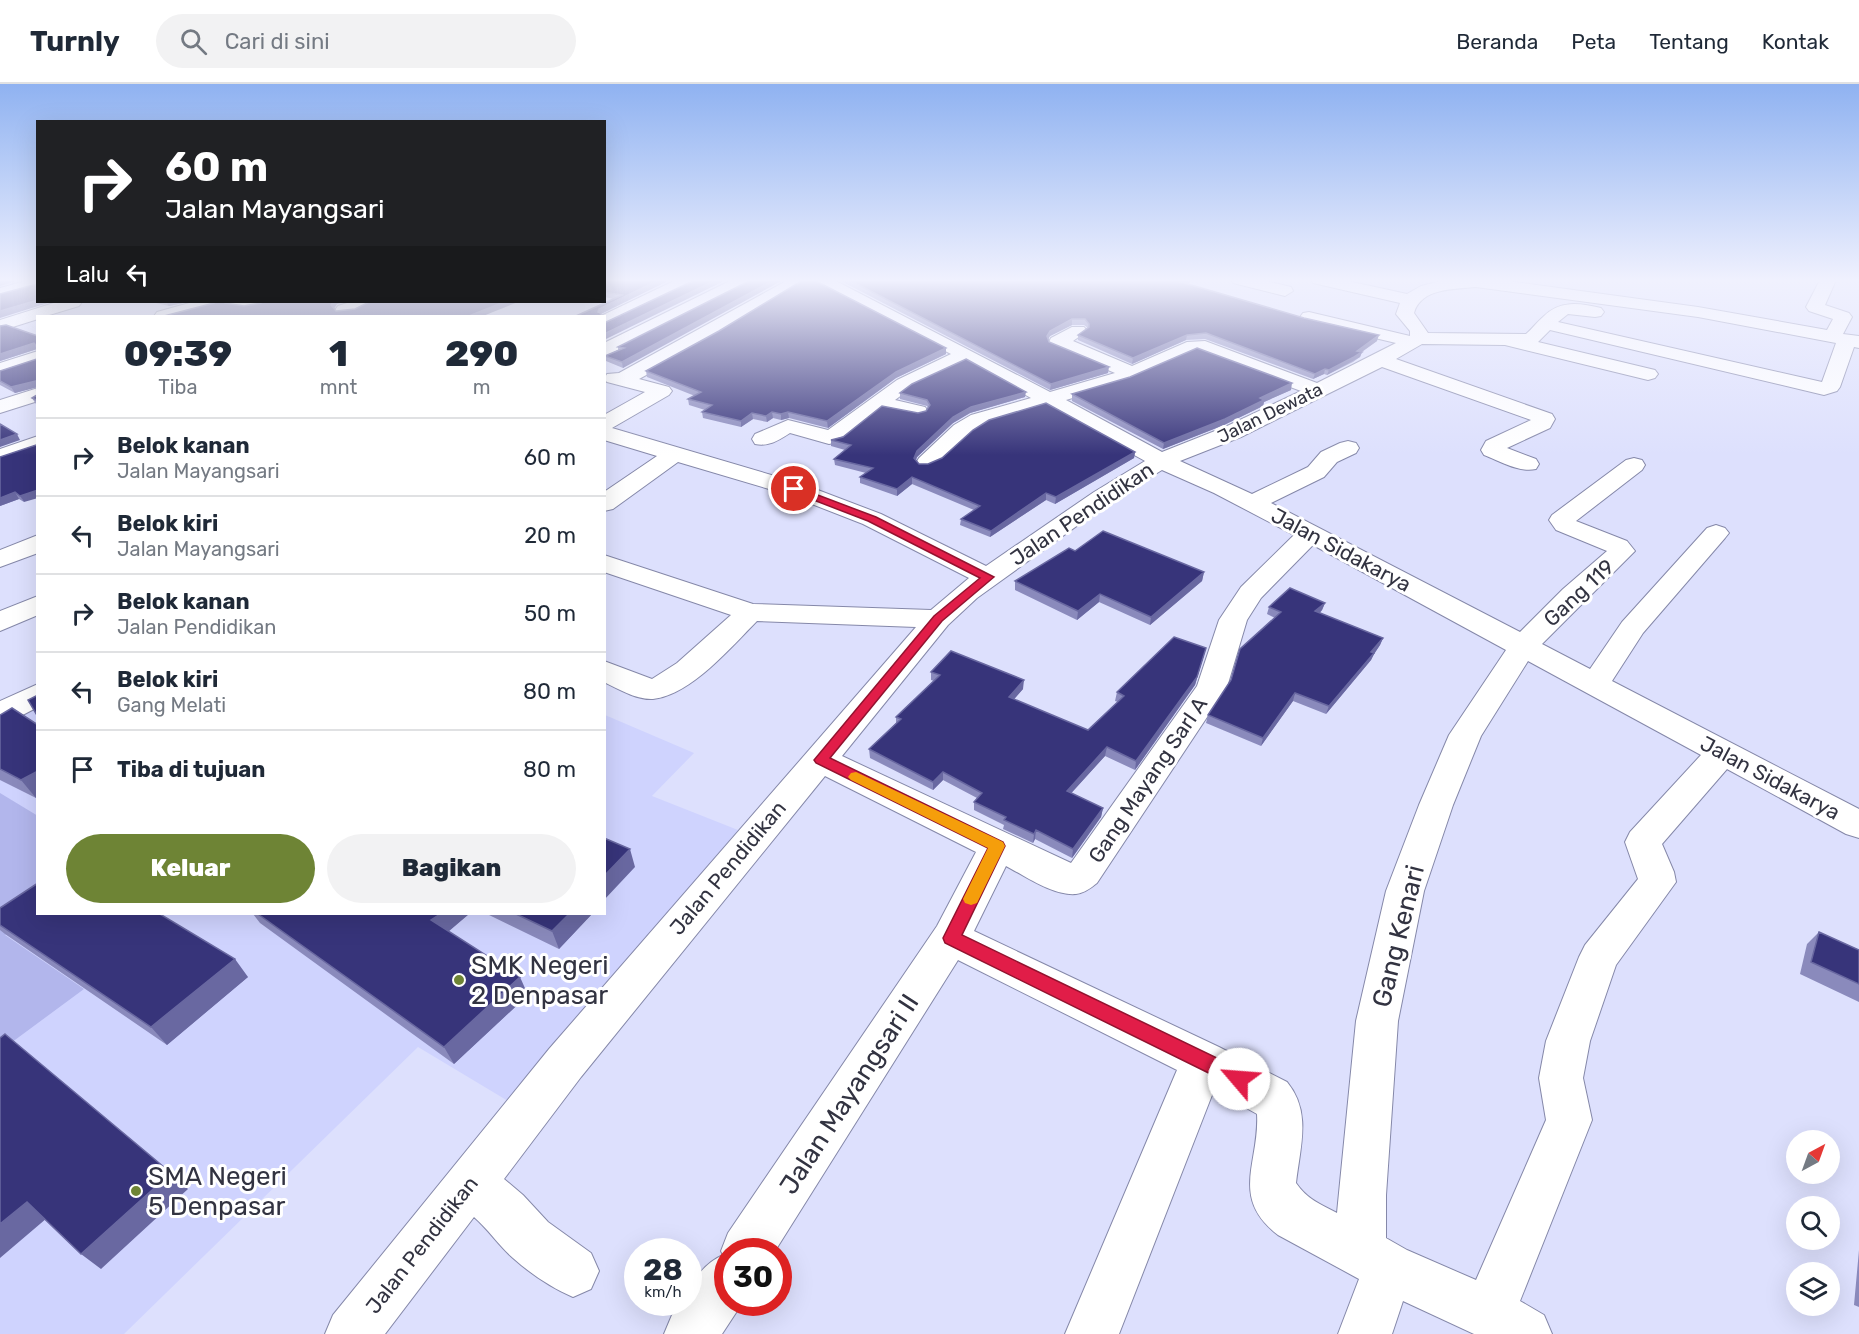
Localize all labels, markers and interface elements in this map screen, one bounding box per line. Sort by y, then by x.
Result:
search box [156,14,576,68]
text: Turnly [30,25,120,58]
icon: search [177,25,210,58]
text: Cari di sini [225,28,330,55]
text: Beranda [1456,29,1538,54]
text: Peta [1571,29,1616,54]
text: Tentang [1649,29,1729,54]
text: Kontak [1762,29,1829,54]
text: 60 m [165,142,268,192]
icon: right [66,144,144,222]
text: Jalan Mayangsari [165,193,385,225]
icon: left [121,258,154,291]
text: Lalu [66,261,109,288]
text: 09:39 [124,332,232,375]
text: 1 [329,332,348,375]
text: 290 [445,332,518,375]
text: Tiba [158,375,198,399]
text: mnt [320,375,357,399]
text: m [473,375,491,399]
street label: Jalan Dewata [1214,378,1326,448]
text: Belok kanan [117,432,250,459]
icon: right [66,441,99,474]
text: 60 m [524,444,576,471]
street label: Jalan Pendidikan [1005,456,1158,571]
text: Jalan Mayangsari [117,459,280,483]
pin [768,463,819,514]
icon: arrive [777,472,810,505]
street label: Jalan Sidakarya [1267,502,1415,597]
text: Belok kiri [117,510,218,537]
icon: left [66,519,99,552]
text: 20 m [524,522,576,549]
text: Jalan Mayangsari [117,537,280,561]
street label: Gang 119 [1538,554,1619,631]
text: Belok kanan [117,588,250,615]
icon: right [66,597,99,630]
text: 50 m [524,600,576,627]
text: Jalan Pendidikan [117,615,276,639]
text: Belok kiri [117,666,218,693]
icon: left [66,675,99,708]
text: 80 m [523,678,576,705]
street label: Gang Mayang SarI A [1083,692,1212,867]
text: Gang Melati [117,693,226,717]
street label: Jalan Sidakarya [1696,730,1844,825]
icon: arrive [66,753,99,786]
text: Tiba di tujuan [117,756,265,783]
text: 80 m [523,756,576,783]
street label: Jalan Pendidikan [664,796,791,940]
button: Keluar [66,834,315,903]
button: Bagikan [327,834,576,903]
street label: Gang Kenari [1366,862,1431,1010]
place label: SMK Negeri 2 Denpasar [471,950,608,1011]
marker: SMK Negeri 2 Denpasar [452,973,466,987]
street label: Jalan Mayangsari II [773,989,926,1200]
position arrow [1207,1047,1271,1111]
north arrow [1786,1130,1840,1184]
map controls [1786,1130,1840,1316]
place label: SMA Negeri 5 Denpasar [148,1161,287,1222]
street label: Jalan Pendidikan [360,1171,483,1318]
marker: SMA Negeri 5 Denpasar [129,1184,143,1198]
button: search [1786,1196,1840,1250]
speed limit sign: 30 [714,1238,792,1316]
text: 28 [643,1252,683,1288]
button: layers [1786,1262,1840,1316]
text: km/h [644,1283,682,1301]

